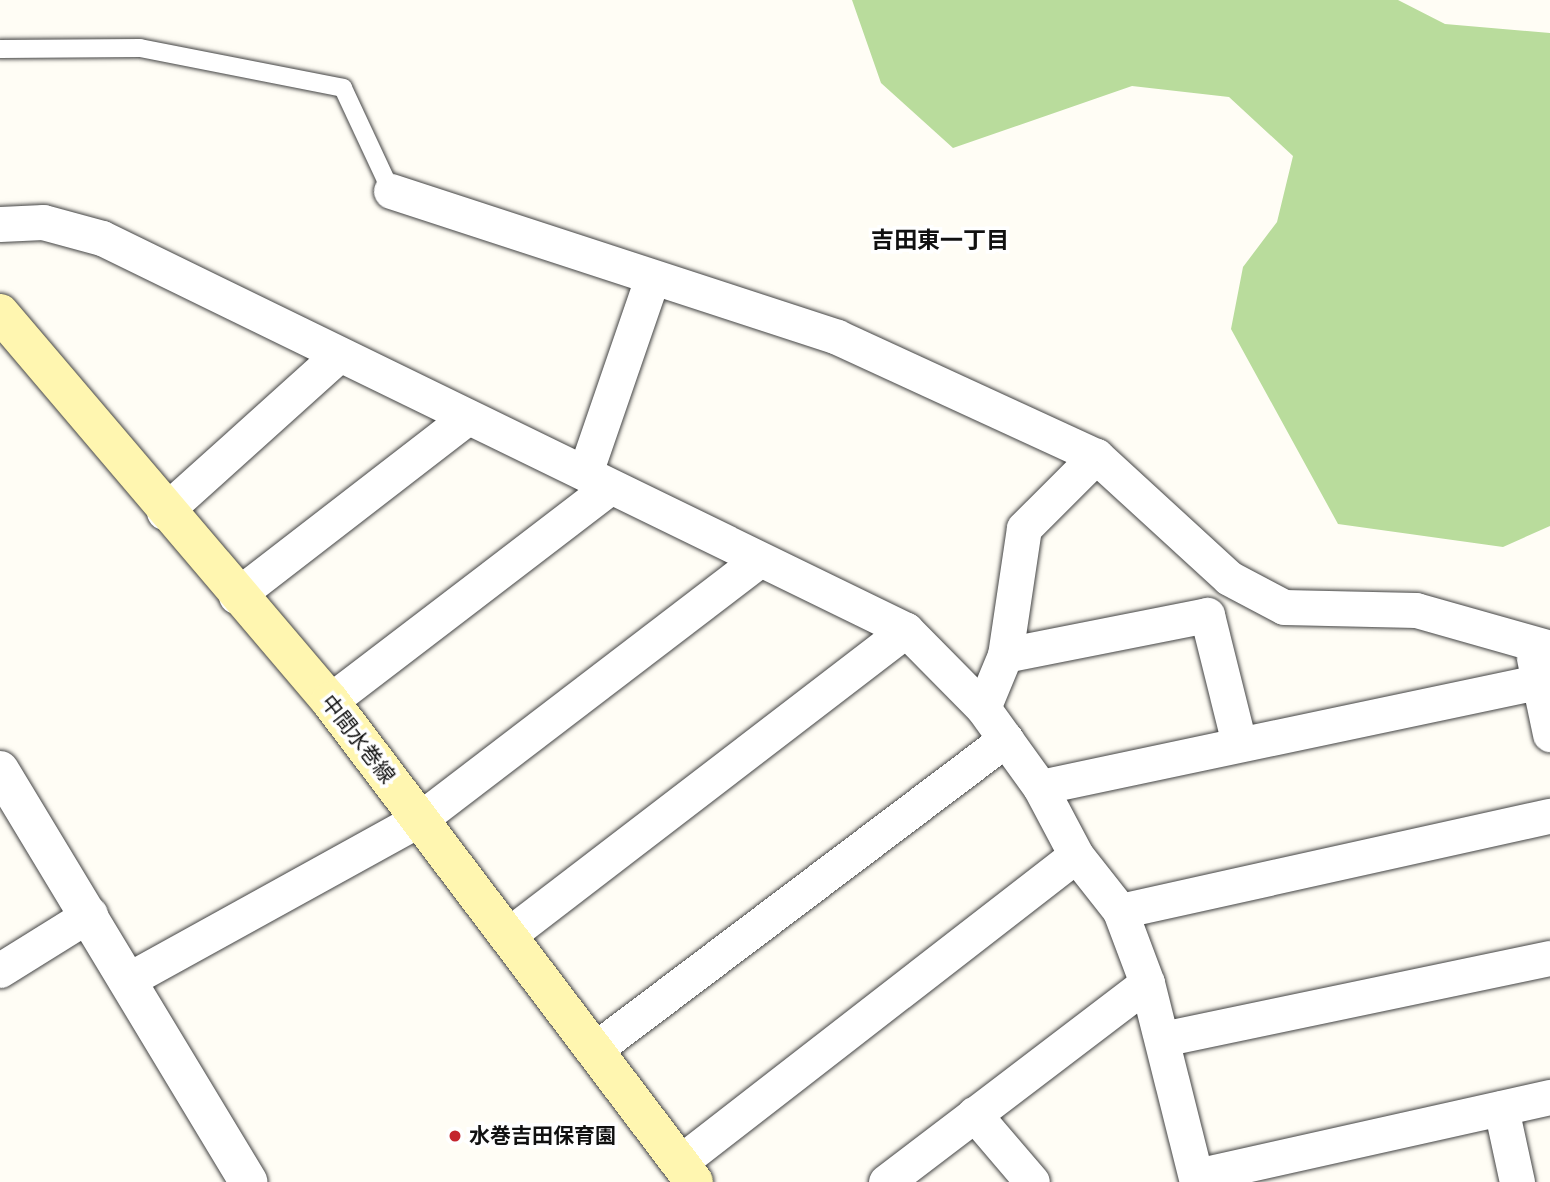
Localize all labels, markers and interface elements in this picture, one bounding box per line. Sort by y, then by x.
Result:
district label: 吉田東一丁目 [871,227,1009,255]
street label: 中間水巻線 [316,690,400,788]
place label: 水巻吉田保育園 [469,1123,616,1149]
marker: 水巻吉田保育園 [447,1128,463,1144]

